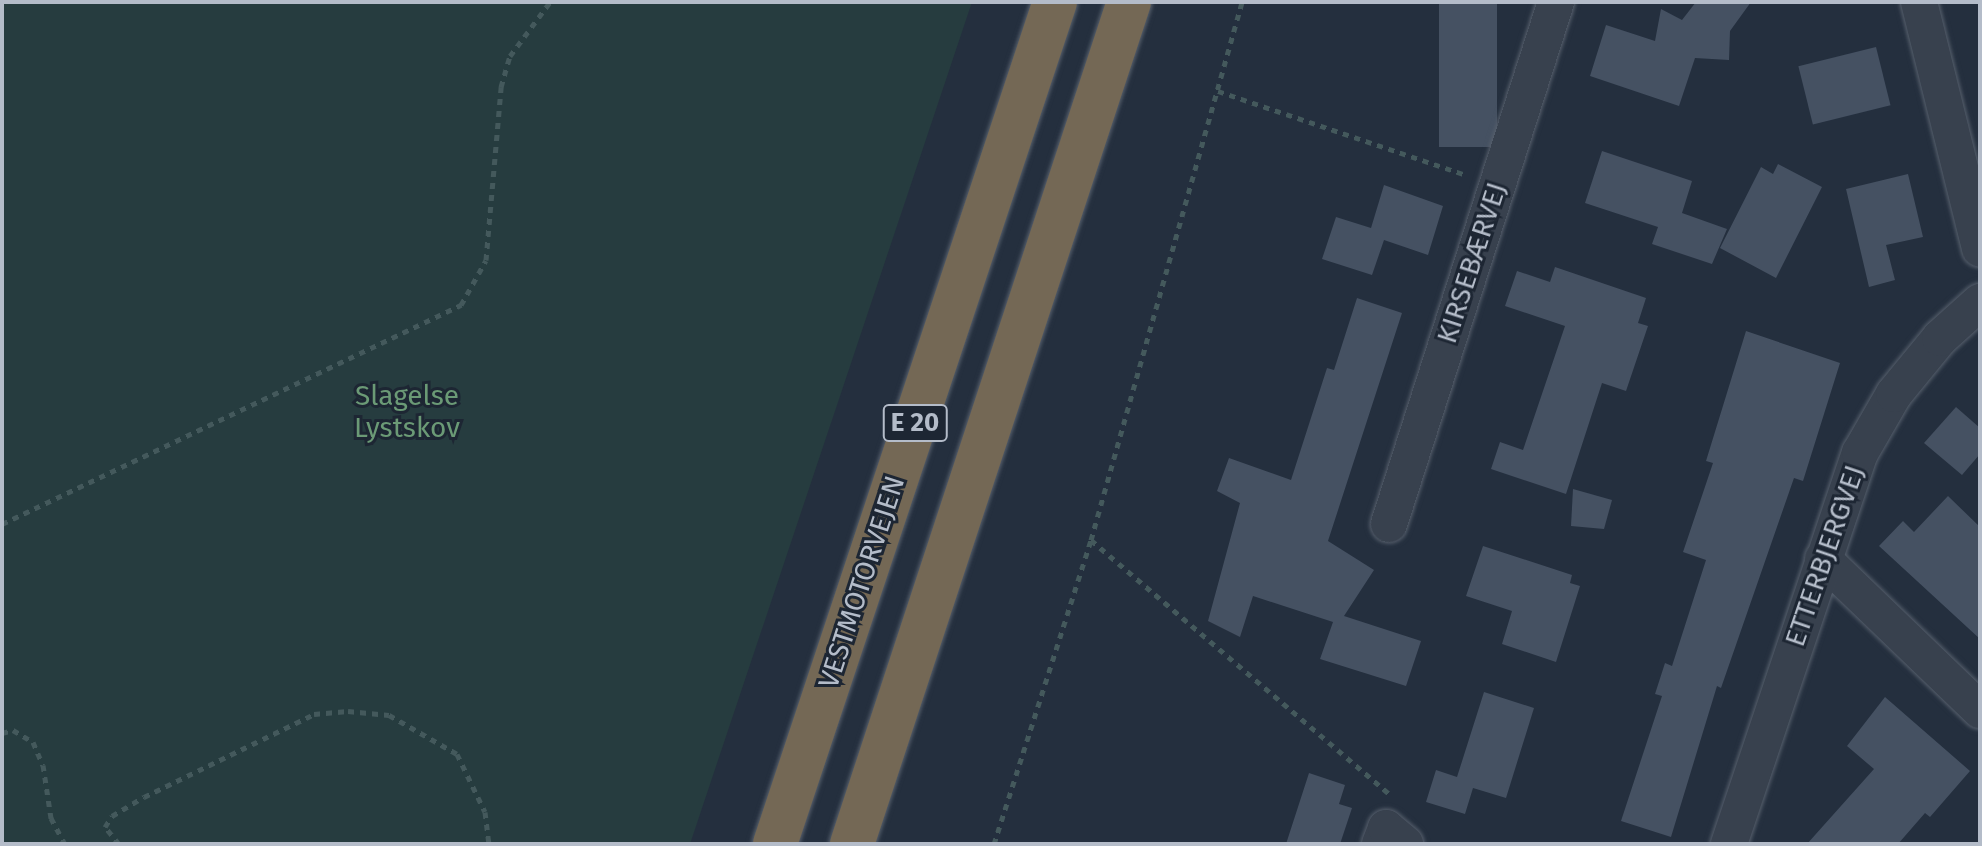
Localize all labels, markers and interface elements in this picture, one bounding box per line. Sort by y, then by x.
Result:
street label: KIRSEBÆRVEJ [1430,178,1514,348]
park label: Slagelse Lystskov [354,379,460,445]
road number: E 20 [881,401,949,445]
street label: ETTERBJERGVEJ [1778,461,1872,651]
street label: VESTMOTORVEJEN [812,472,912,692]

